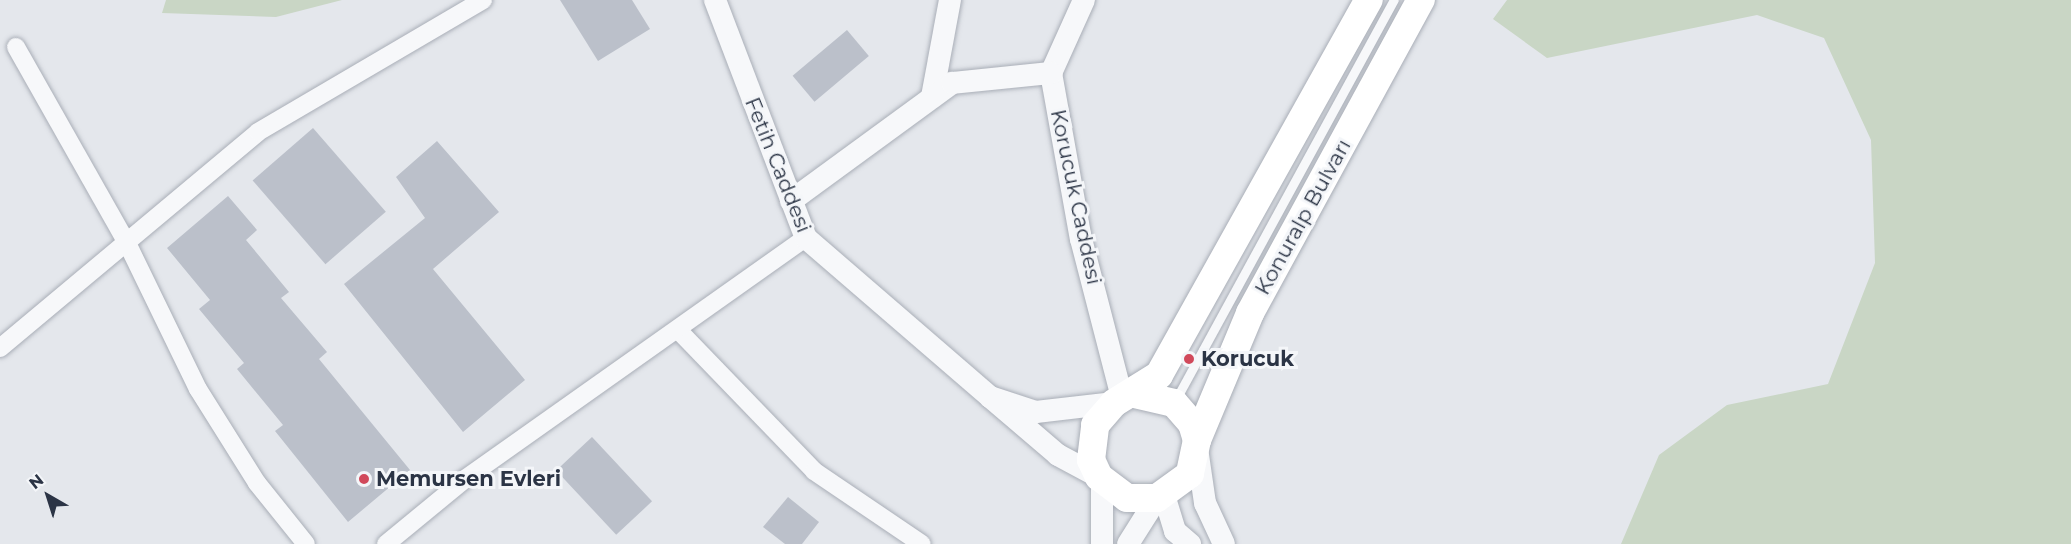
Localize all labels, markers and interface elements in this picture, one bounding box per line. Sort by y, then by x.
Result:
street label: Fetih Caddesi [739,94,817,236]
street label: Korucuk Caddesi [1045,107,1107,287]
street label: Konuralp Bulvarı [1250,135,1356,299]
place label: Korucuk [1201,346,1294,372]
marker: Korucuk [1182,352,1196,366]
north arrow [18,466,78,526]
place label: Memursen Evleri [376,466,561,492]
text: N [25,470,47,493]
marker: Memursen Evleri [357,472,371,486]

